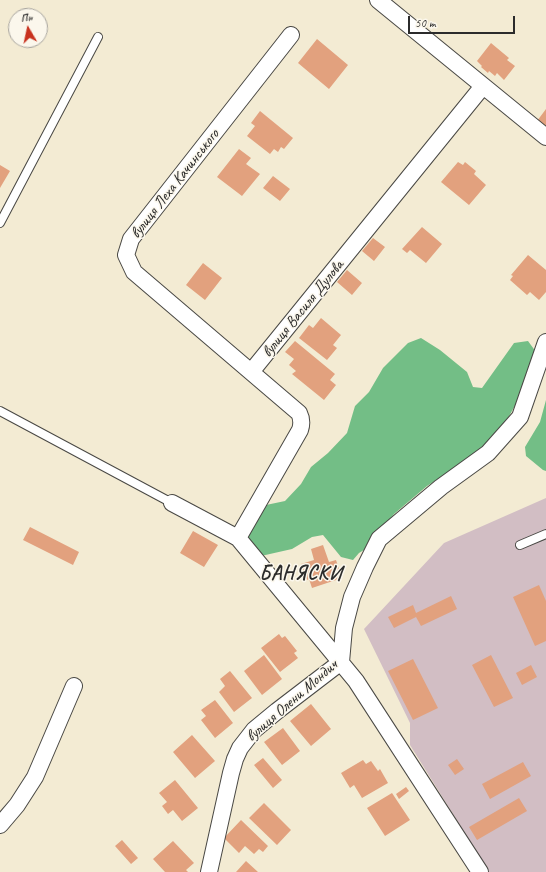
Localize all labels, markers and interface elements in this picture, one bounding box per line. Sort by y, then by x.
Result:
north arrow [8,8,48,48]
scale bar [410,8,517,34]
text: Пн [19,9,33,25]
text: 50 m [415,15,435,31]
street label: вулиця Леха Качинського [126,126,224,242]
street label: вулиця Василя Дулова [258,257,348,361]
district label: БАНЯСКИ [258,562,344,586]
street label: вулиця Олени Мондич [242,656,342,746]

